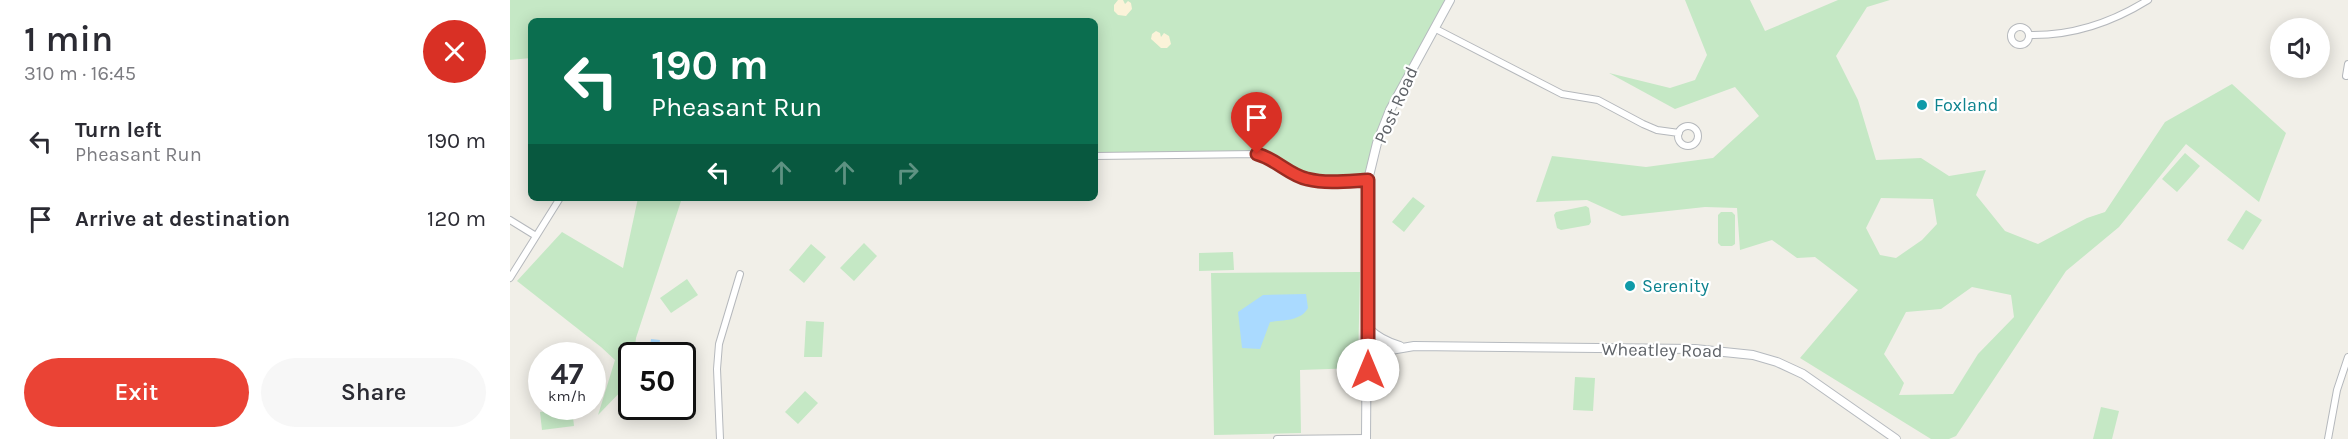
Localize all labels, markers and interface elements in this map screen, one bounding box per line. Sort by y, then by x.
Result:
text: 1 min [24,18,113,60]
map controls [2270,18,2330,78]
button: sound [2270,18,2330,78]
button: close [423,20,486,83]
text: 190 m [651,40,769,90]
icon: left [552,42,630,120]
text: 310 m · 16:45 [24,62,136,85]
street label: Post Road [1369,63,1423,147]
text: Pheasant Run [651,91,822,123]
pin [1231,92,1282,154]
place label: Foxland [1934,94,1998,116]
marker: Foxland [1915,98,1929,112]
icon: arrive [1240,101,1273,134]
text: Turn left [75,117,162,143]
icon: left [24,125,57,158]
text: 190 m [427,128,486,154]
text: Pheasant Run [75,143,202,166]
icon: left [702,156,735,189]
icon: ahead [765,156,798,189]
icon: ahead [828,156,861,189]
icon: right [891,156,924,189]
icon: arrive [24,203,57,236]
text: Arrive at destination [75,206,290,232]
text: 120 m [427,206,486,232]
place label: Serenity [1642,275,1710,297]
marker: Serenity [1623,279,1637,293]
position arrow [1336,338,1400,402]
street label: Wheatley Road [1601,338,1723,362]
speed limit sign: 50 [618,342,696,420]
text: 47 [551,356,583,392]
button: Exit [24,358,249,427]
button: Share [261,358,486,427]
text: km/h [548,387,586,405]

